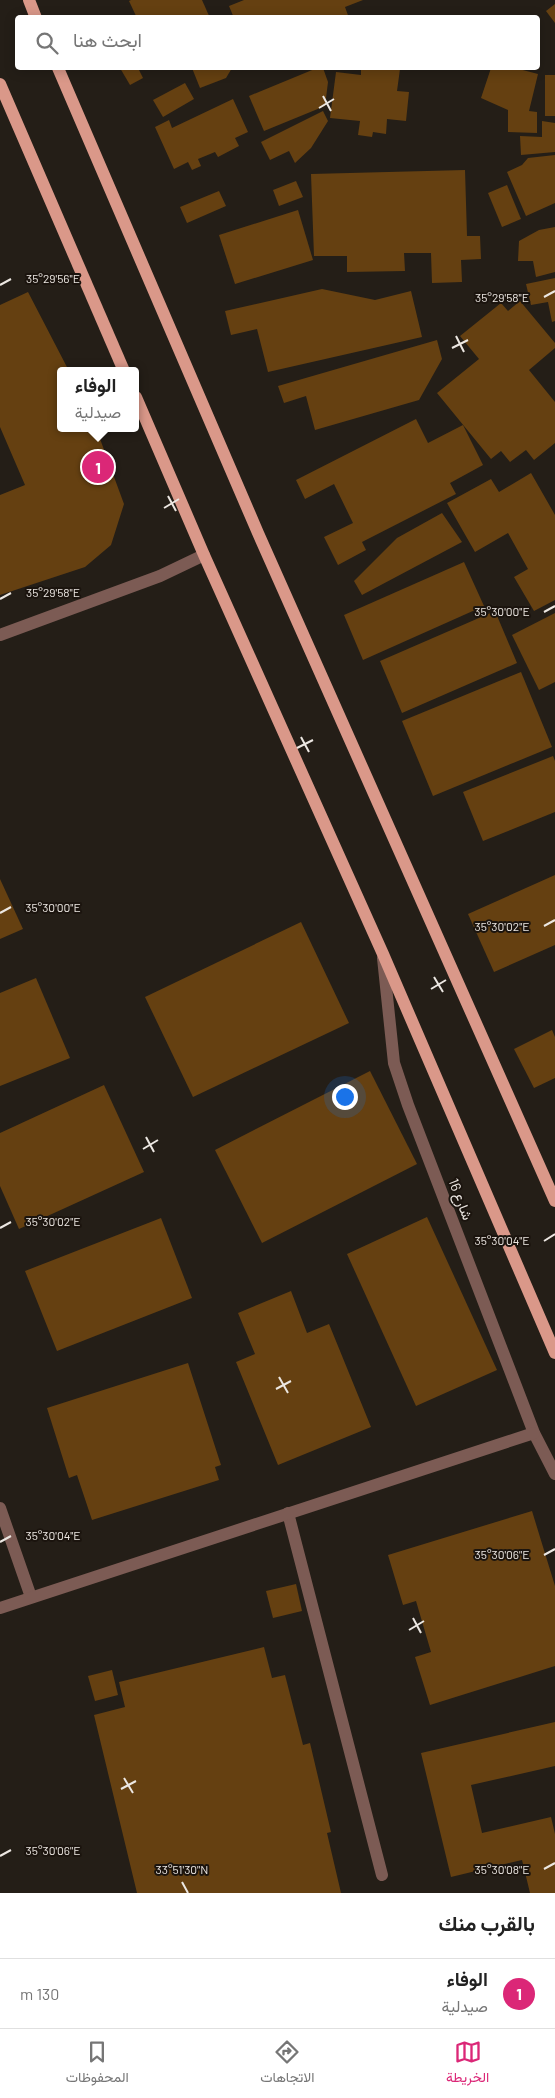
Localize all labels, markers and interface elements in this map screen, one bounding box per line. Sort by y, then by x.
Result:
search box [15,15,540,70]
text: ابحث هنا [73,28,142,51]
icon: search [33,29,61,57]
text: 35°29'56"E [26,271,80,285]
text: 35°29'58"E [475,290,529,304]
popup [57,367,139,432]
text: الوفاء [75,373,116,396]
text: صيدلية [75,402,121,421]
pin: 1 [82,448,114,486]
text: 35°29'58"E [26,585,80,599]
text: 35°30'00"E [474,604,530,618]
text: 35°30'00"E [25,900,81,914]
text: 35°30'02"E [474,919,530,933]
your location [332,1084,358,1110]
street label: شارع 16 [443,1176,477,1223]
text: 35°30'02"E [25,1214,81,1228]
text: 35°30'04"E [474,1233,530,1247]
text: 35°30'04"E [25,1528,81,1542]
text: 35°30'06"E [475,1547,529,1561]
text: 35°30'06"E [26,1843,80,1857]
text: 33°51'30"N [156,1862,208,1876]
text: 35°30'08"E [475,1862,529,1876]
text: بالقرب منك [439,1910,535,1935]
text: الوفاء [446,1967,488,1990]
text: 130 m [20,1984,59,2003]
text: 1 [516,1984,522,2003]
text: صيدلية [442,1996,488,2015]
tab: المحفوظات [66,2038,129,2090]
tab: الاتجاهات [260,2038,315,2090]
tab: الخريطة [446,2038,489,2090]

